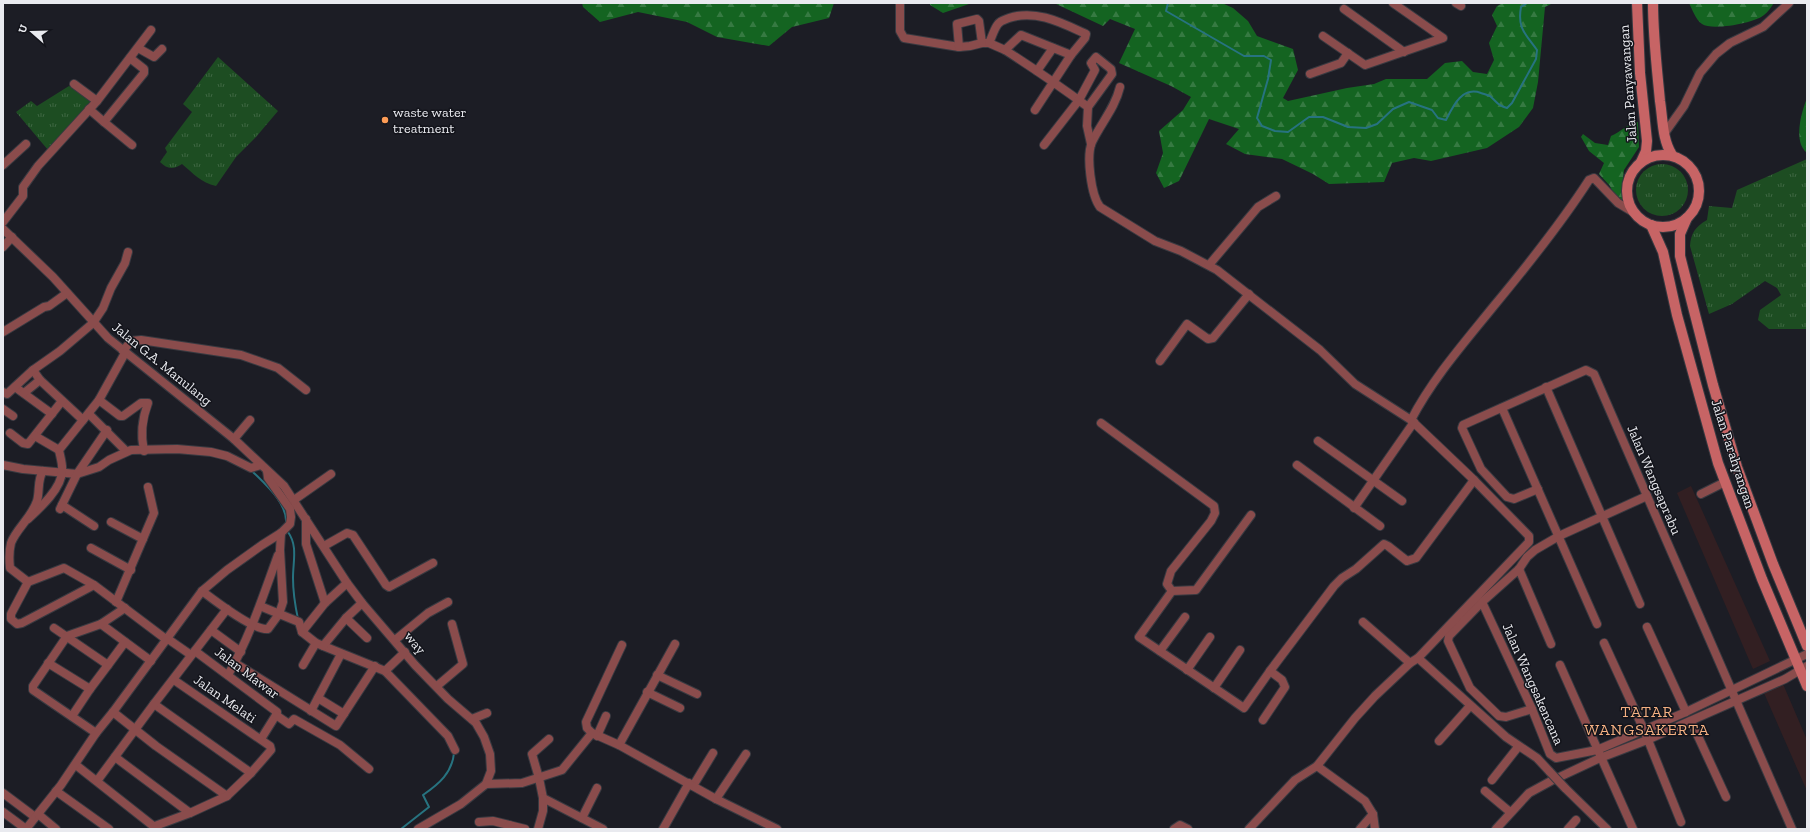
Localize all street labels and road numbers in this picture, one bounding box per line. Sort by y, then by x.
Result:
street label: Jalan Panyawangan [1615,24,1641,144]
street label: Jalan G.A. Manulang [109,319,215,410]
street label: Jalan Parahyangan [1707,397,1759,511]
street label: Jalan Wangsaprabu [1623,423,1685,538]
street label: Jalan Wangsakencana [1498,620,1568,748]
street label: way [401,628,430,658]
street label: Jalan Mawar [211,643,283,703]
street label: Jalan Melati [190,671,260,727]

